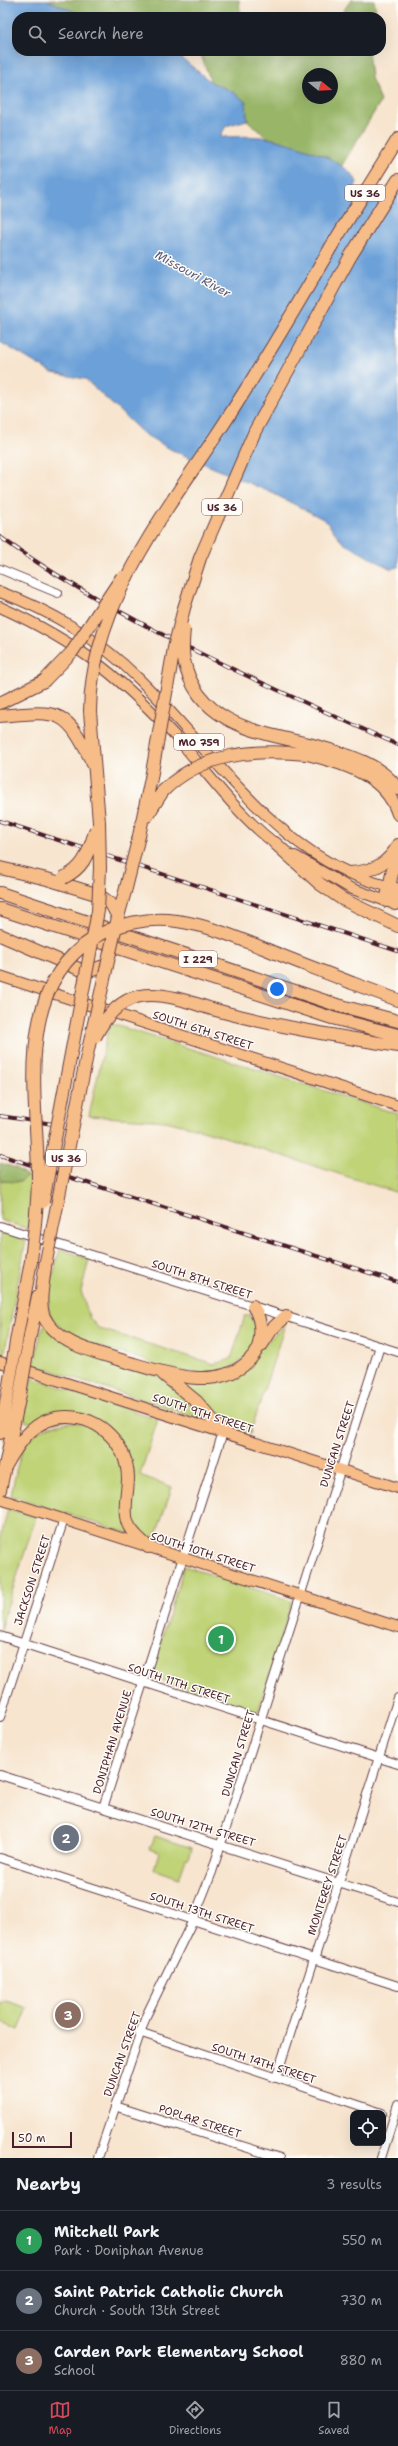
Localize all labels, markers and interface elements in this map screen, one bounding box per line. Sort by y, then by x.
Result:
search box [12,12,386,56]
icon: search [26,23,48,45]
text: Search here [58,24,144,44]
north arrow [302,68,338,104]
road number: US 36 [345,185,385,201]
water label: Missouri River [152,247,234,302]
road number: US 36 [202,499,242,515]
road number: MO 759 [174,734,224,750]
road number: I 229 [179,951,217,967]
your location [267,979,287,999]
street label: SOUTH 6TH STREET [151,1007,255,1054]
road number: US 36 [46,1150,86,1166]
street label: SOUTH 8TH STREET [150,1256,254,1303]
street label: SOUTH 9TH STREET [151,1390,255,1437]
street label: DUNCAN STREET [316,1399,359,1489]
street label: SOUTH 10TH STREET [149,1528,257,1577]
street label: JACKSON STREET [11,1533,54,1627]
pin: 1 [208,1624,234,1654]
street label: SOUTH 11TH STREET [126,1660,232,1707]
street label: DONIPHAN AVENUE [90,1688,135,1796]
street label: DUNCAN STREET [218,1708,259,1798]
street label: SOUTH 12TH STREET [149,1804,257,1851]
pin: 2 [53,1823,79,1853]
street label: MONTEREY STREET [304,1833,351,1937]
street label: SOUTH 13TH STREET [148,1889,256,1937]
pin: 3 [55,2000,81,2030]
street label: DUNCAN STREET [100,2009,145,2099]
street label: SOUTH 14TH STREET [210,2040,318,2088]
street label: POPLAR STREET [157,2101,243,2142]
map controls [350,2110,386,2146]
button: locate [350,2110,386,2146]
scale bar [12,2130,72,2149]
text: 50 m [18,2131,46,2146]
text: Nearby [16,2173,81,2195]
text: 3 results [326,2176,382,2193]
text: Mitchell Park [54,2222,160,2242]
text: 1 [26,2232,32,2249]
text: 550 m [342,2232,382,2249]
text: Park · Doniphan Avenue [54,2242,204,2259]
text: Saint Patrick Catholic Church [54,2282,283,2302]
text: 2 [24,2292,34,2309]
text: 730 m [340,2292,382,2309]
text: Church · South 13th Street [54,2302,220,2319]
text: Carden Park Elementary School [54,2342,304,2362]
text: 3 [24,2352,34,2369]
text: 880 m [340,2352,382,2369]
text: School [54,2362,95,2379]
tab: Map [48,2399,72,2438]
tab: Directions [169,2399,221,2438]
tab: Saved [318,2399,350,2438]

